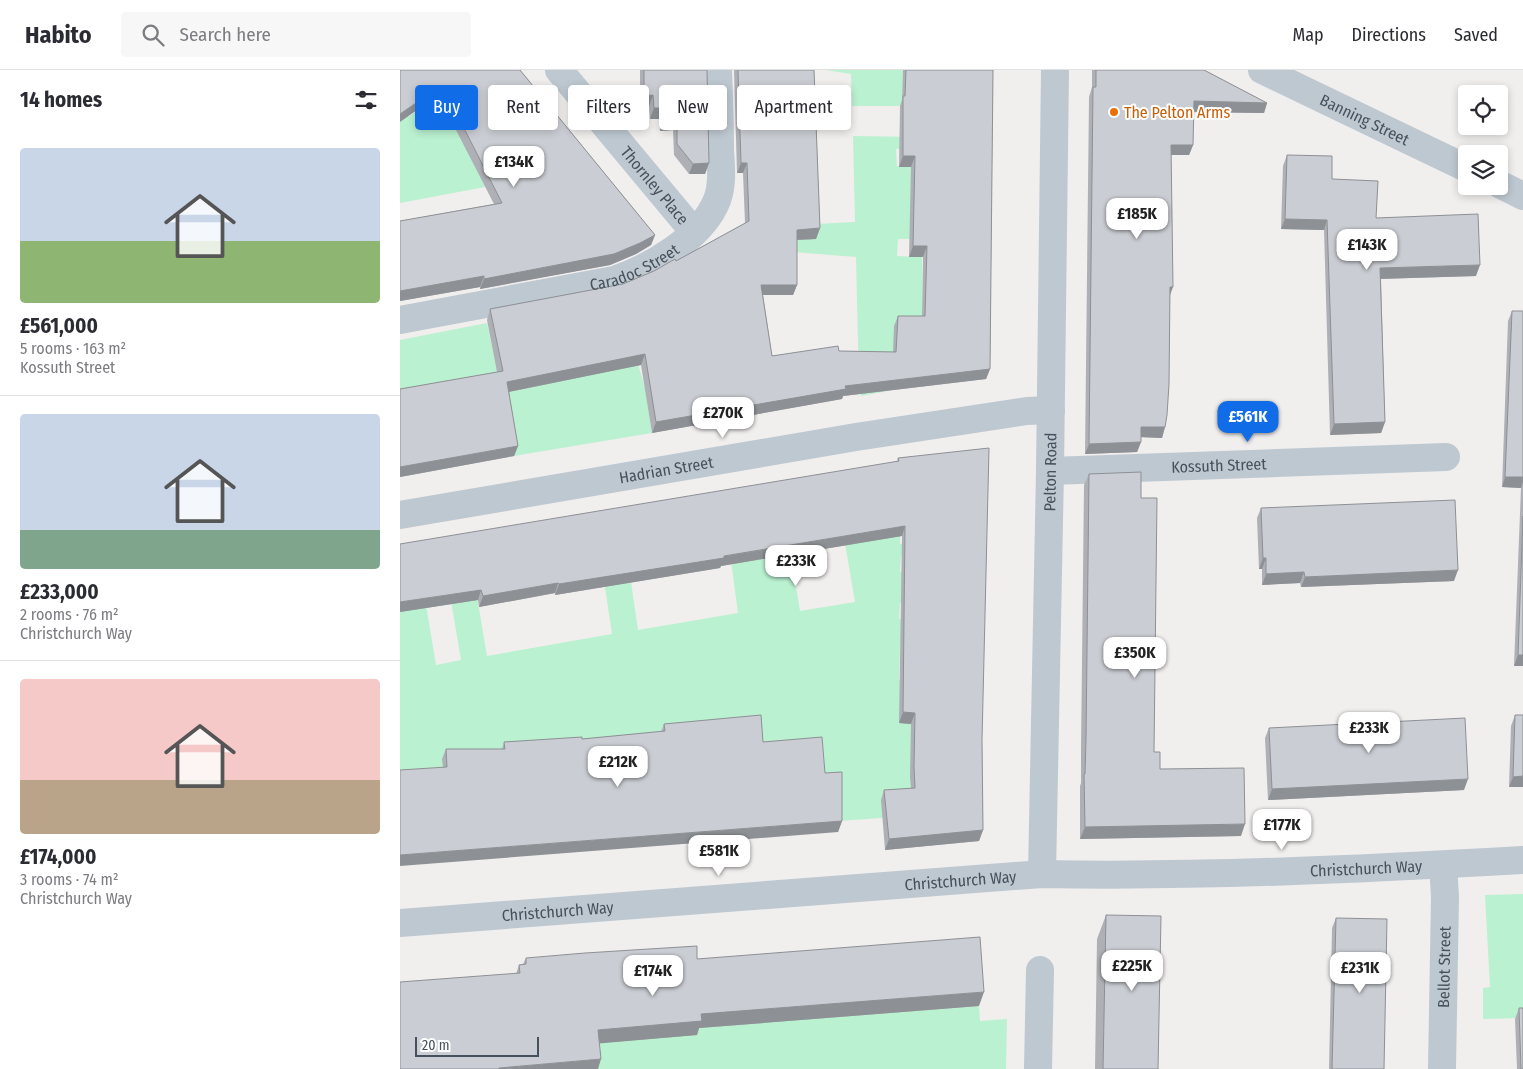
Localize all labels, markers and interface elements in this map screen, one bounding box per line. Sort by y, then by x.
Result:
search box [121,12,471,57]
text: Habito [25,21,91,49]
icon: search [139,21,167,49]
text: Search here [179,23,271,46]
text: Map [1292,24,1324,46]
text: Directions [1352,24,1426,46]
text: Saved [1454,24,1498,46]
chip: Buy [415,85,478,130]
chip: Rent [488,85,558,130]
chip: Filters [568,85,649,130]
chip: New [659,85,727,130]
chip: Apartment [737,85,851,130]
map controls [1458,85,1508,195]
button: locate [1458,85,1508,135]
icon: filters [352,86,380,114]
text: 14 homes [20,87,102,113]
street label: Banning Street [1317,90,1413,150]
place label: The Pelton Arms [1124,103,1230,122]
marker: The Pelton Arms [1108,106,1120,118]
street label: Thornley Place [617,143,693,229]
button: layers [1458,145,1508,195]
pin: £134K [479,146,549,188]
text: £134K [494,152,534,171]
icon: home [155,181,245,271]
pin: £185K [1102,198,1172,240]
text: £185K [1117,204,1157,223]
pin: £143K [1332,228,1402,271]
text: £143K [1348,235,1386,254]
street label: Caradoc Street [588,239,683,294]
text: £561,000 [20,313,98,339]
text: 5 rooms · 163 m² [20,339,126,358]
text: Kossuth Street [20,358,115,377]
pin: £270K [688,396,758,439]
pin: £561K [1213,400,1283,443]
text: £270K [703,403,743,422]
text: £561K [1228,407,1268,426]
street label: Pelton Road [1040,433,1060,512]
icon: home [155,446,245,536]
street label: Hadrian Street [618,452,715,487]
street label: Kossuth Street [1171,454,1268,477]
pin: £233K [761,544,831,587]
text: £233K [776,551,816,570]
text: £233,000 [20,579,99,605]
text: 2 rooms · 76 m² [20,605,119,624]
text: Christchurch Way [20,624,132,643]
pin: £350K [1100,636,1170,679]
text: £350K [1114,643,1156,662]
icon: home [155,711,245,801]
pin: £233K [1334,712,1404,754]
text: £233K [1349,718,1389,737]
pin: £212K [583,746,653,788]
text: £212K [599,752,637,771]
pin: £177K [1247,808,1317,851]
text: £177K [1263,815,1301,834]
pin: £581K [684,834,754,877]
text: £581K [699,841,739,860]
text: £174,000 [20,844,96,870]
street label: Christchurch Way [1310,856,1423,880]
street label: Christchurch Way [904,867,1018,894]
text: 3 rooms · 74 m² [20,870,118,889]
text: Christchurch Way [20,889,132,908]
street label: Christchurch Way [501,898,615,925]
street label: Bellot Street [1434,925,1455,1008]
pin: £225K [1097,950,1167,992]
pin: £231K [1325,952,1395,994]
pin: £174K [618,954,688,997]
text: £225K [1112,956,1152,975]
text: £231K [1341,958,1379,977]
text: £174K [634,961,672,980]
scale bar [415,1034,539,1057]
text: 20 m [422,1037,450,1054]

